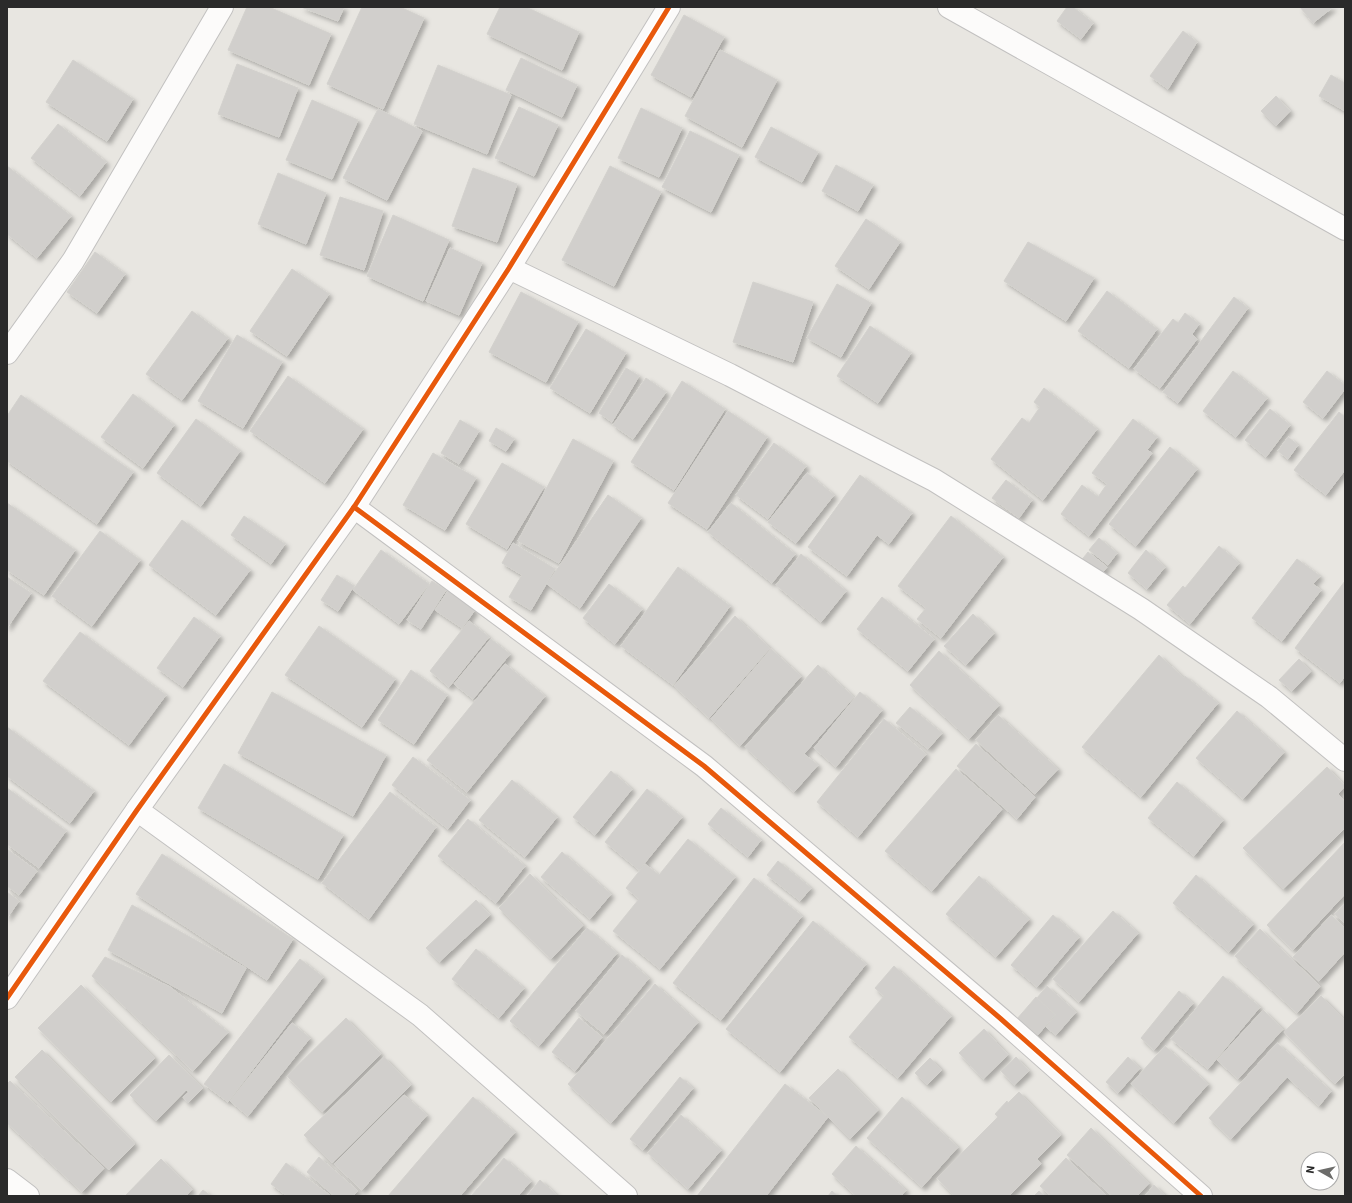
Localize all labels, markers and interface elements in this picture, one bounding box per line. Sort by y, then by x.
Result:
north arrow [1300,1151,1340,1191]
text: N [1303,1165,1318,1175]

